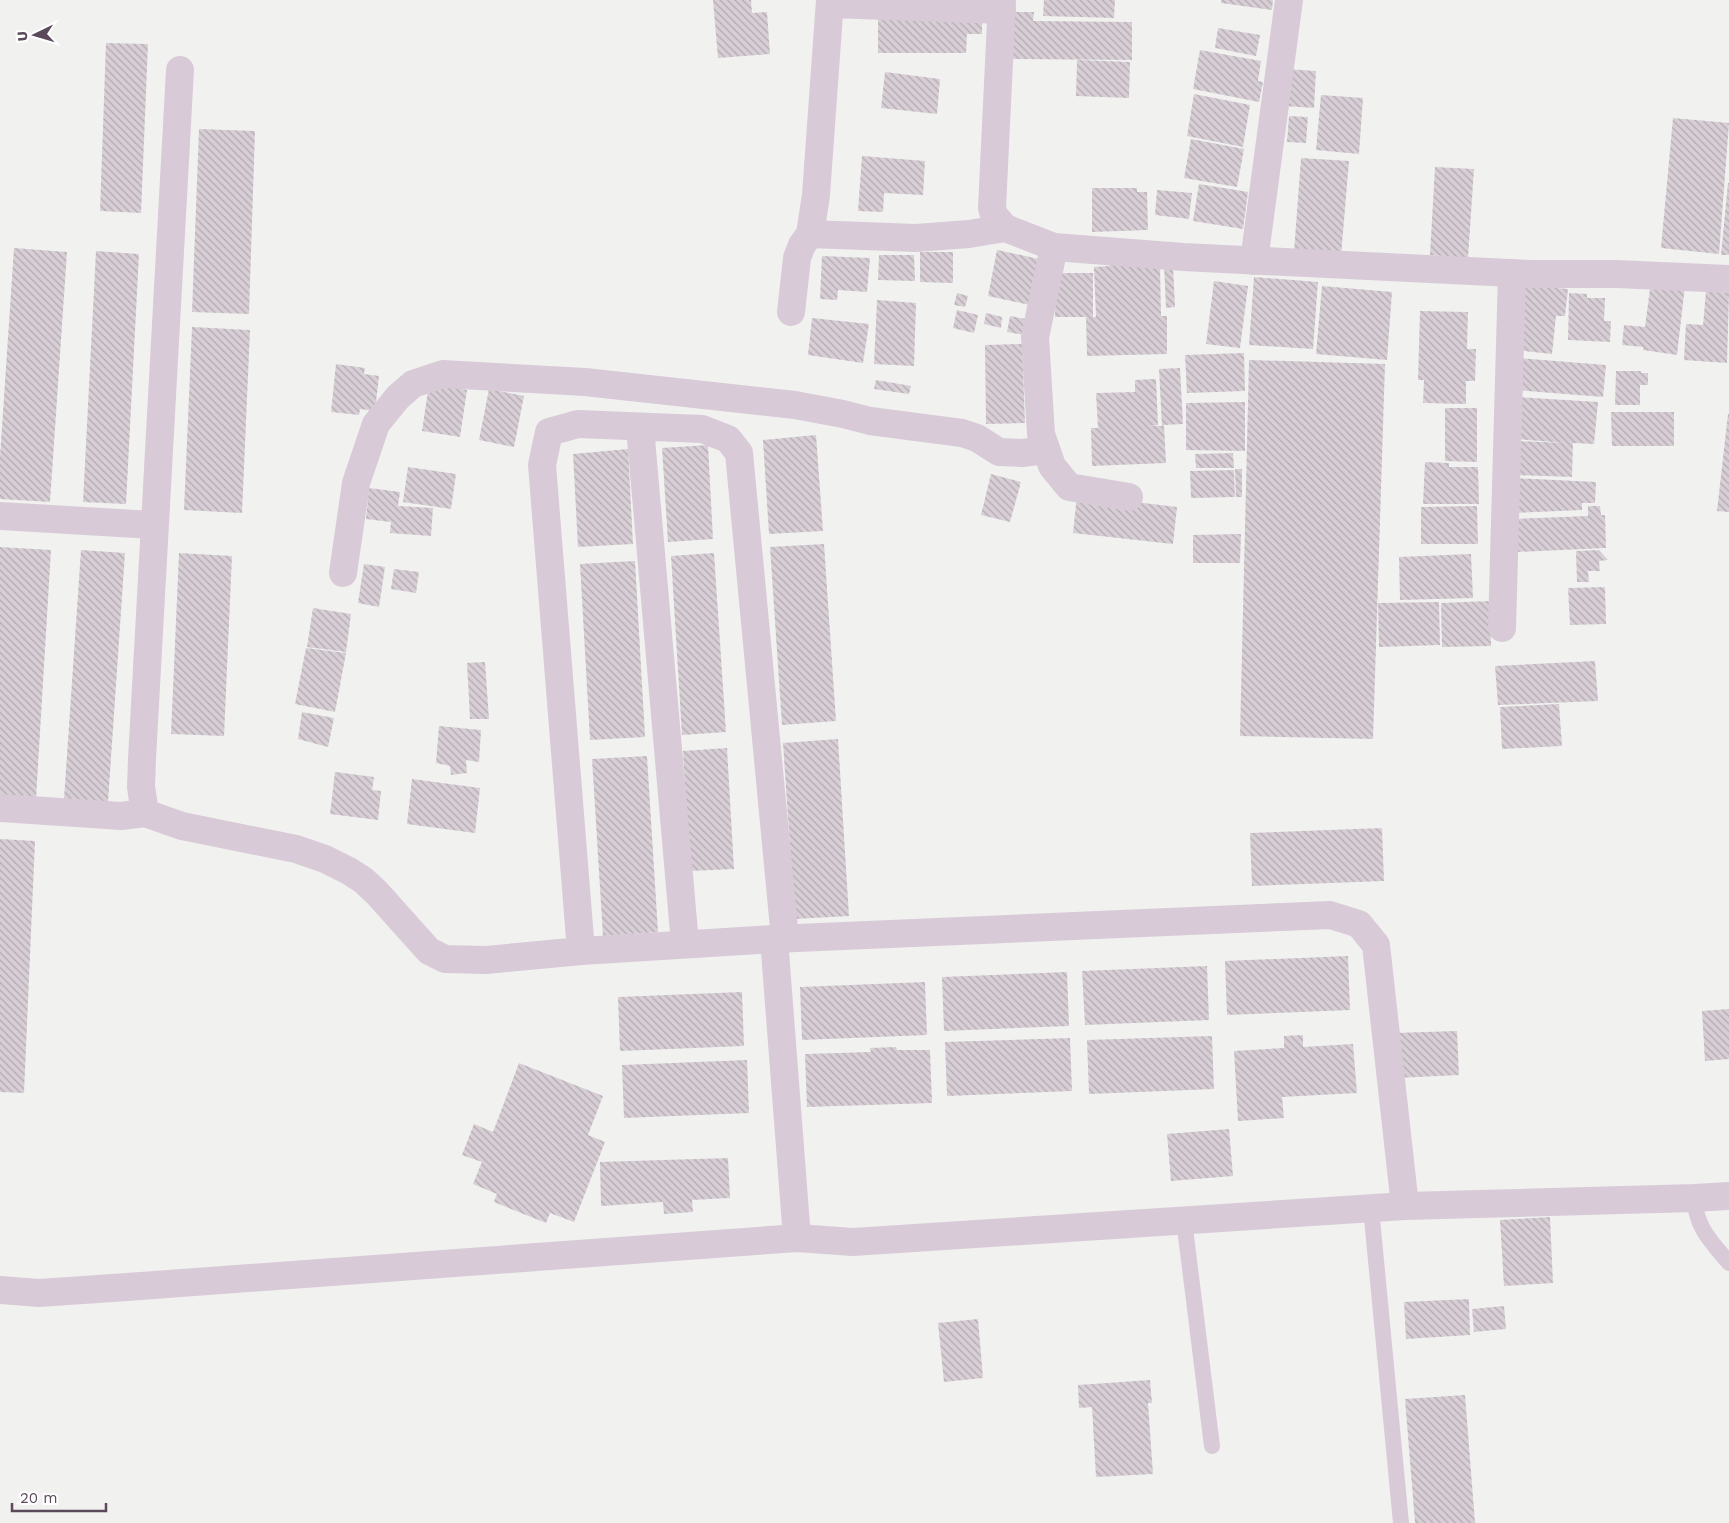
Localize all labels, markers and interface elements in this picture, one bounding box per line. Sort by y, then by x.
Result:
north arrow [10,10,60,60]
text: U [14,30,30,42]
scale bar [12,1480,106,1512]
text: 20 m [20,1489,58,1507]

